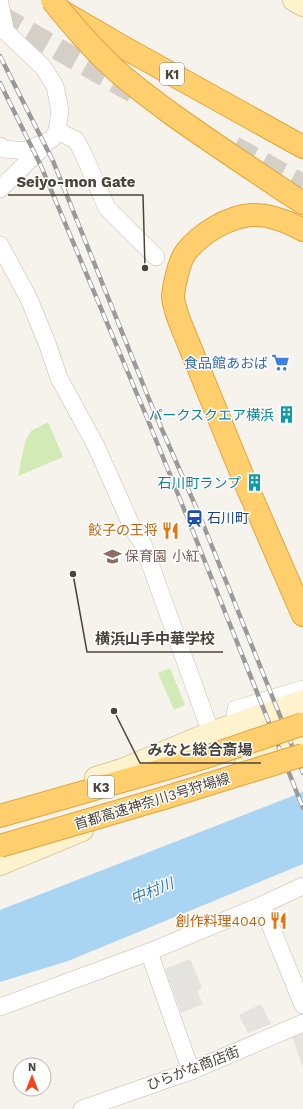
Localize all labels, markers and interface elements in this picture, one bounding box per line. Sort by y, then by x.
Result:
road number: K1 [160,63,184,85]
callout: Seiyo-mon Gate [8,168,143,195]
text: Seiyo-mon Gate [16,173,136,191]
supermarket icon: 食品館あおば [271,353,291,373]
place label: 食品館あおば [184,355,268,371]
building icon: パークスクエア横浜 [277,405,297,425]
place label: パークスクエア横浜 [148,407,274,423]
building icon: 石川町ランプ [244,473,264,493]
place label: 石川町ランプ [157,475,241,491]
station icon: 石川町 [184,508,204,528]
place label: 石川町 [207,510,249,526]
restaurant icon: 餃子の王将 [161,520,181,540]
place label: 餃子の王将 [88,522,158,538]
school or university icon: 保育園 小紅 [102,546,122,566]
place label: 保育園 小紅 [125,548,200,564]
callout: 横浜山手中華学校 [87,625,223,652]
text: 横浜山手中華学校 [95,630,215,648]
callout: みなと総合斎場 [140,736,261,763]
text: みなと総合斎場 [147,741,253,759]
street label: 首都高速神奈川3号狩場線 [72,770,232,832]
road number: K3 [88,776,114,798]
water label: 中村川 [128,873,178,908]
restaurant icon: 創作料理4040 [269,911,289,931]
place label: 創作料理4040 [175,913,266,929]
street label: ひらがな商店街 [144,1043,242,1093]
north arrow [12,1057,52,1097]
text: N [28,1061,36,1074]

